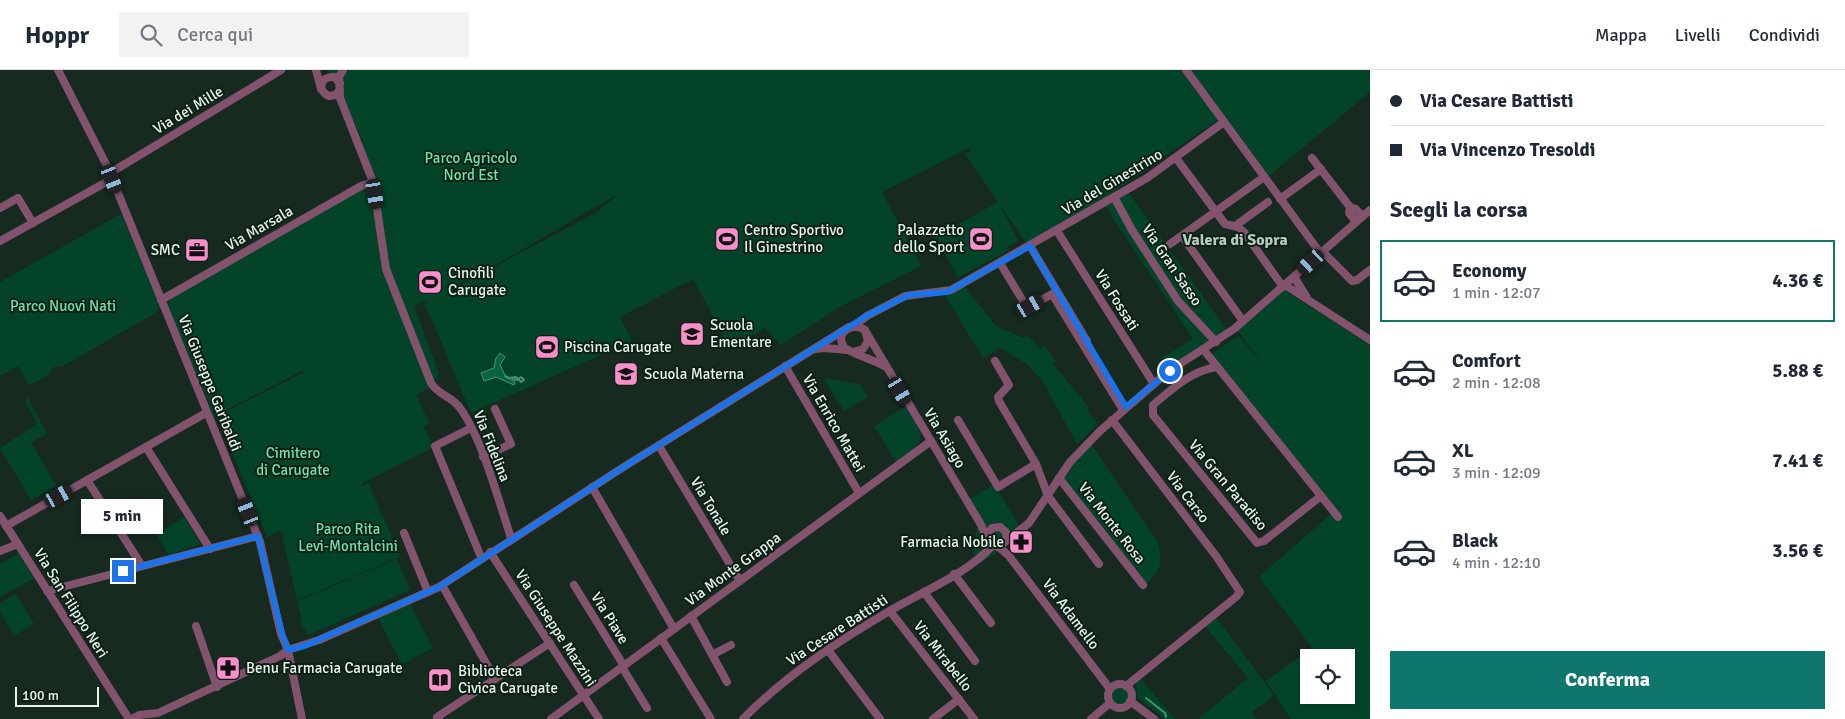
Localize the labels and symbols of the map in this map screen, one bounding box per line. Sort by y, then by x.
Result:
street label: Via dei Mille [150,82,226,138]
street label: Via del Ginestrino [1059,145,1166,219]
park label: Parco Agricolo Nord Est [425,149,518,184]
car [99,162,124,196]
car [365,178,384,210]
street label: Via Marsala [222,201,296,255]
place label: Centro Sportivo Il Ginestrino [744,221,844,256]
place label: Palazzetto dello Sport [894,221,964,256]
street label: Via Gran Sasso [1138,221,1206,309]
sports icon: Centro Sportivo Il Ginestrino [714,226,740,252]
sports icon: Palazzetto dello Sport [968,226,994,252]
district label: Valera di Sopra [1182,230,1288,250]
office icon: SMC [184,237,210,263]
place label: SMC [151,241,180,259]
car [1294,246,1327,278]
place label: Cinofili Carugate [448,264,506,299]
street label: Via Fossati [1091,266,1143,334]
sports icon: Cinofili Carugate [417,269,443,295]
car [1013,292,1046,320]
park label: Parco Nuovi Nati [10,297,116,315]
street label: Via Giuseppe Garibaldi [174,312,246,454]
place label: Scuola Ementare [710,316,772,351]
school or university icon: Scuola Ementare [679,321,705,347]
sports icon: Piscina Carugate [534,334,560,360]
place label: Piscina Carugate [564,338,672,356]
route start [1159,360,1181,382]
school or university icon: Scuola Materna [613,361,639,387]
place label: Scuola Materna [644,365,744,383]
street label: Via Enrico Mattei [799,371,869,475]
car [885,374,914,408]
street label: Via Asiago [920,405,970,471]
street label: Via Fidelina [470,408,514,484]
street label: Via Gran Paradiso [1185,436,1271,534]
park label: Cimitero di Carugate [256,444,330,479]
street label: Via Carso [1163,468,1213,527]
street label: Via Tonale [687,473,735,539]
street label: Via Monte Rosa [1075,479,1149,567]
car [42,482,75,510]
car [235,495,260,529]
callout: 5 min [82,498,164,534]
park label: Parco Rita Levi-Montalcini [298,520,398,555]
street label: Via Monte Grappa [682,528,784,610]
pharmacy icon: Farmacia Nobile [1008,529,1034,555]
place label: Farmacia Nobile [900,533,1004,551]
street label: Via San Filippo Neri [30,545,112,661]
route end [112,560,134,582]
street label: Via Giuseppe Mazzini [511,566,601,690]
street label: Via Adamello [1039,575,1104,653]
street label: Via Piave [587,589,633,647]
street label: Via Cesare Battisti [783,590,891,670]
street label: Via Mirabello [910,617,976,695]
pharmacy icon: Benu Farmacia Carugate [215,655,241,681]
place label: Benu Farmacia Carugate [246,659,403,677]
place label: Biblioteca Civica Carugate [458,662,558,697]
library icon: Biblioteca Civica Carugate [427,667,453,693]
scale bar [15,684,99,707]

